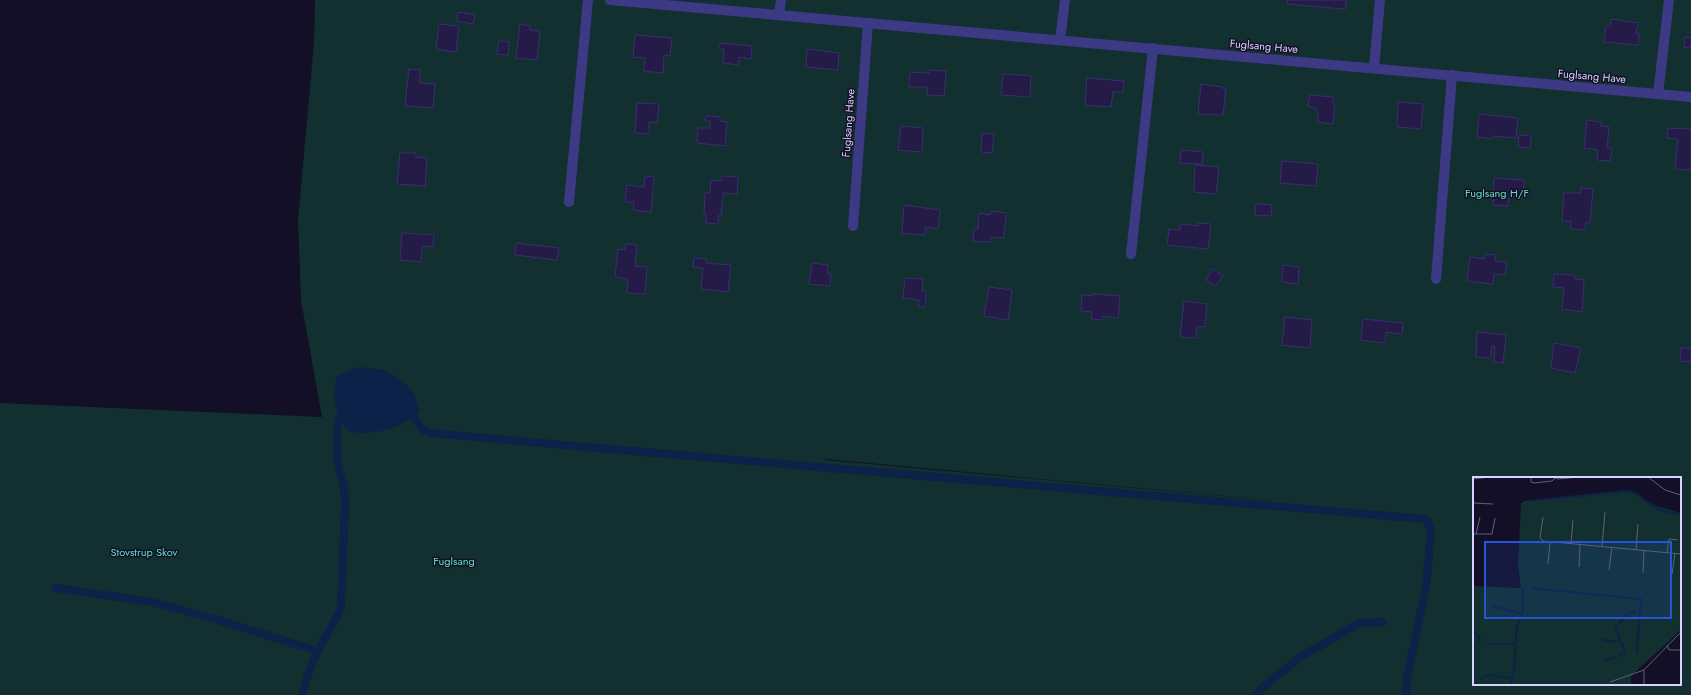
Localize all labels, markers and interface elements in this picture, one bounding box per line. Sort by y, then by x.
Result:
street label: Fuglsang Have [1229,35,1299,57]
street label: Fuglsang Have [1557,65,1627,87]
street label: Fuglsang Have [838,88,858,158]
park label: Fuglsang H/F [1465,185,1529,201]
inset map [1473,477,1681,685]
park label: Stovstrup Skov [111,544,178,560]
park label: Fuglsang [433,553,475,569]

